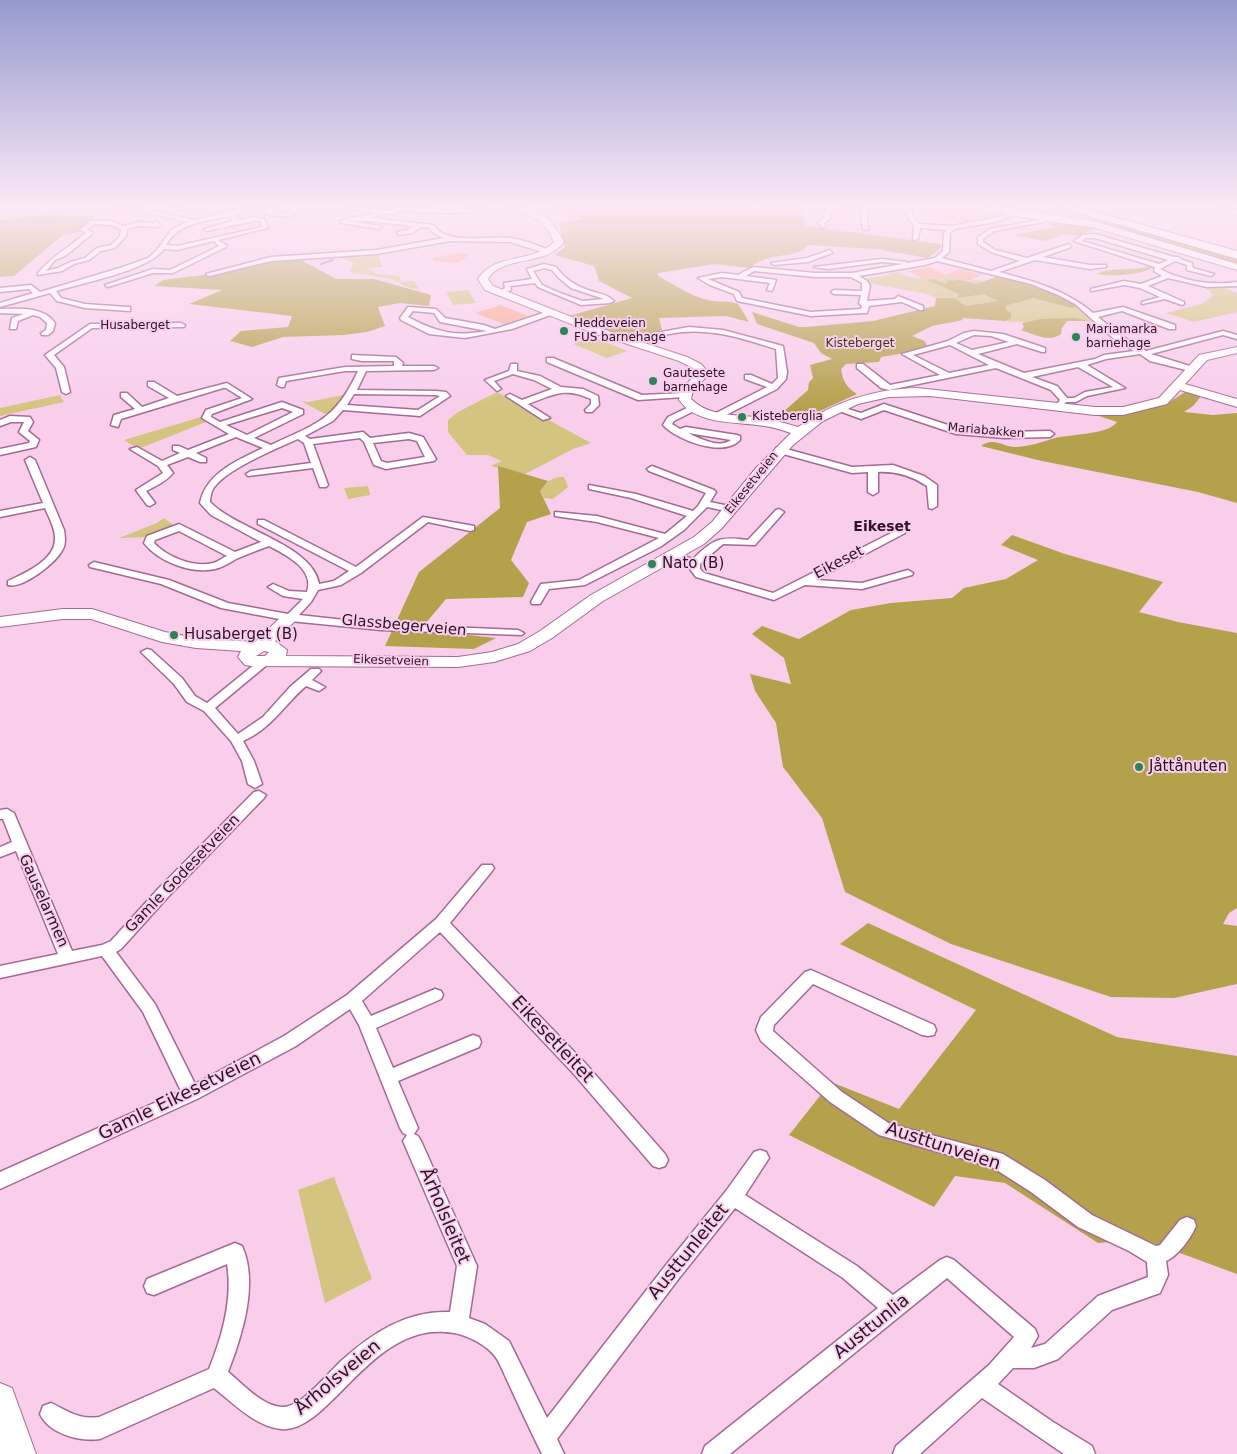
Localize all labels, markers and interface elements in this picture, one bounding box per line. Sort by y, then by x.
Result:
place label: Heddeveien FUS barnehage [574,317,666,345]
street label: Husaberget [100,319,170,333]
place label: Mariamarka barnehage [1086,323,1157,351]
marker: Heddeveien FUS barnehage [558,325,570,337]
marker: Mariamarka barnehage [1070,331,1082,343]
park label: Kisteberget [826,337,894,351]
place label: Gautesete barnehage [663,367,728,395]
marker: Gautesete barnehage [647,375,659,387]
place label: Kisteberglia [752,410,823,424]
marker: Kisteberglia [736,411,748,423]
street label: Mariabakken [947,420,1025,442]
street label: Eikesetveien [723,449,781,517]
district label: Eikeset [853,519,911,535]
street label: Eikeset [811,542,867,584]
place label: Nato (B) [662,555,724,573]
marker: Nato (B) [646,558,658,570]
street label: Glassbegerveien [341,612,467,640]
place label: Husaberget (B) [184,626,298,644]
marker: Husaberget (B) [168,629,180,641]
street label: Eikesetveien [353,652,429,670]
place label: Jåttånuten [1149,758,1227,776]
marker: Jåttånuten [1133,761,1145,773]
street label: Gamle Godesetveien [122,811,244,937]
street label: Gauselarmen [14,852,72,950]
street label: Eikesetleitet [506,992,598,1088]
street label: Gamle Eikesetveien [95,1048,265,1146]
street label: Austtunveien [883,1118,1003,1176]
street label: Årholsleitet [414,1165,474,1267]
street label: Austtunleitet [644,1200,734,1304]
street label: Austtunlia [830,1290,914,1364]
street label: Årholsveien [291,1336,385,1420]

